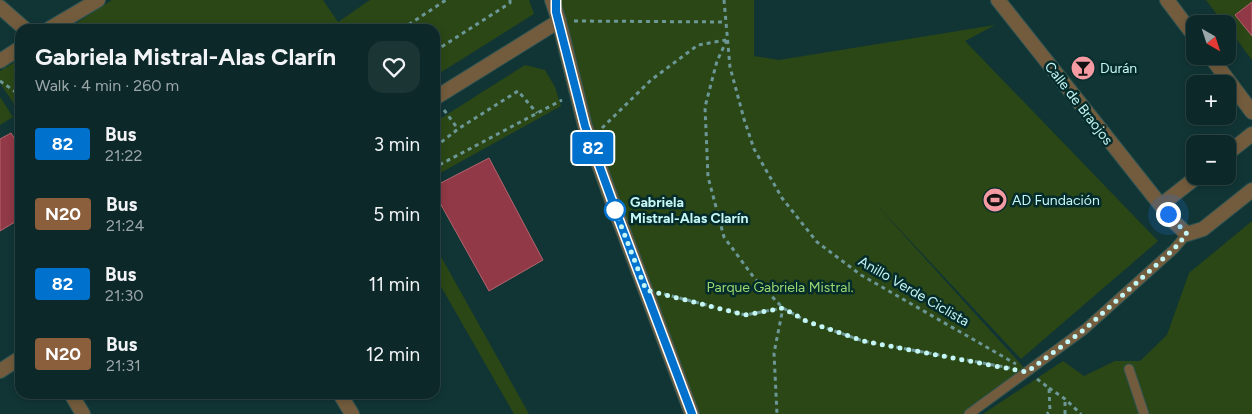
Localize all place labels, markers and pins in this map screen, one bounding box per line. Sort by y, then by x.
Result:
bar icon: Durán [1070,55,1096,81]
place label: Durán [1100,60,1137,77]
sports icon: AD Fundación [982,187,1008,213]
place label: AD Fundación [1012,192,1100,209]
place label: Gabriela Mistral-Alas Clarín [630,194,749,227]
marker: Gabriela Mistral-Alas Clarín [604,199,626,221]

